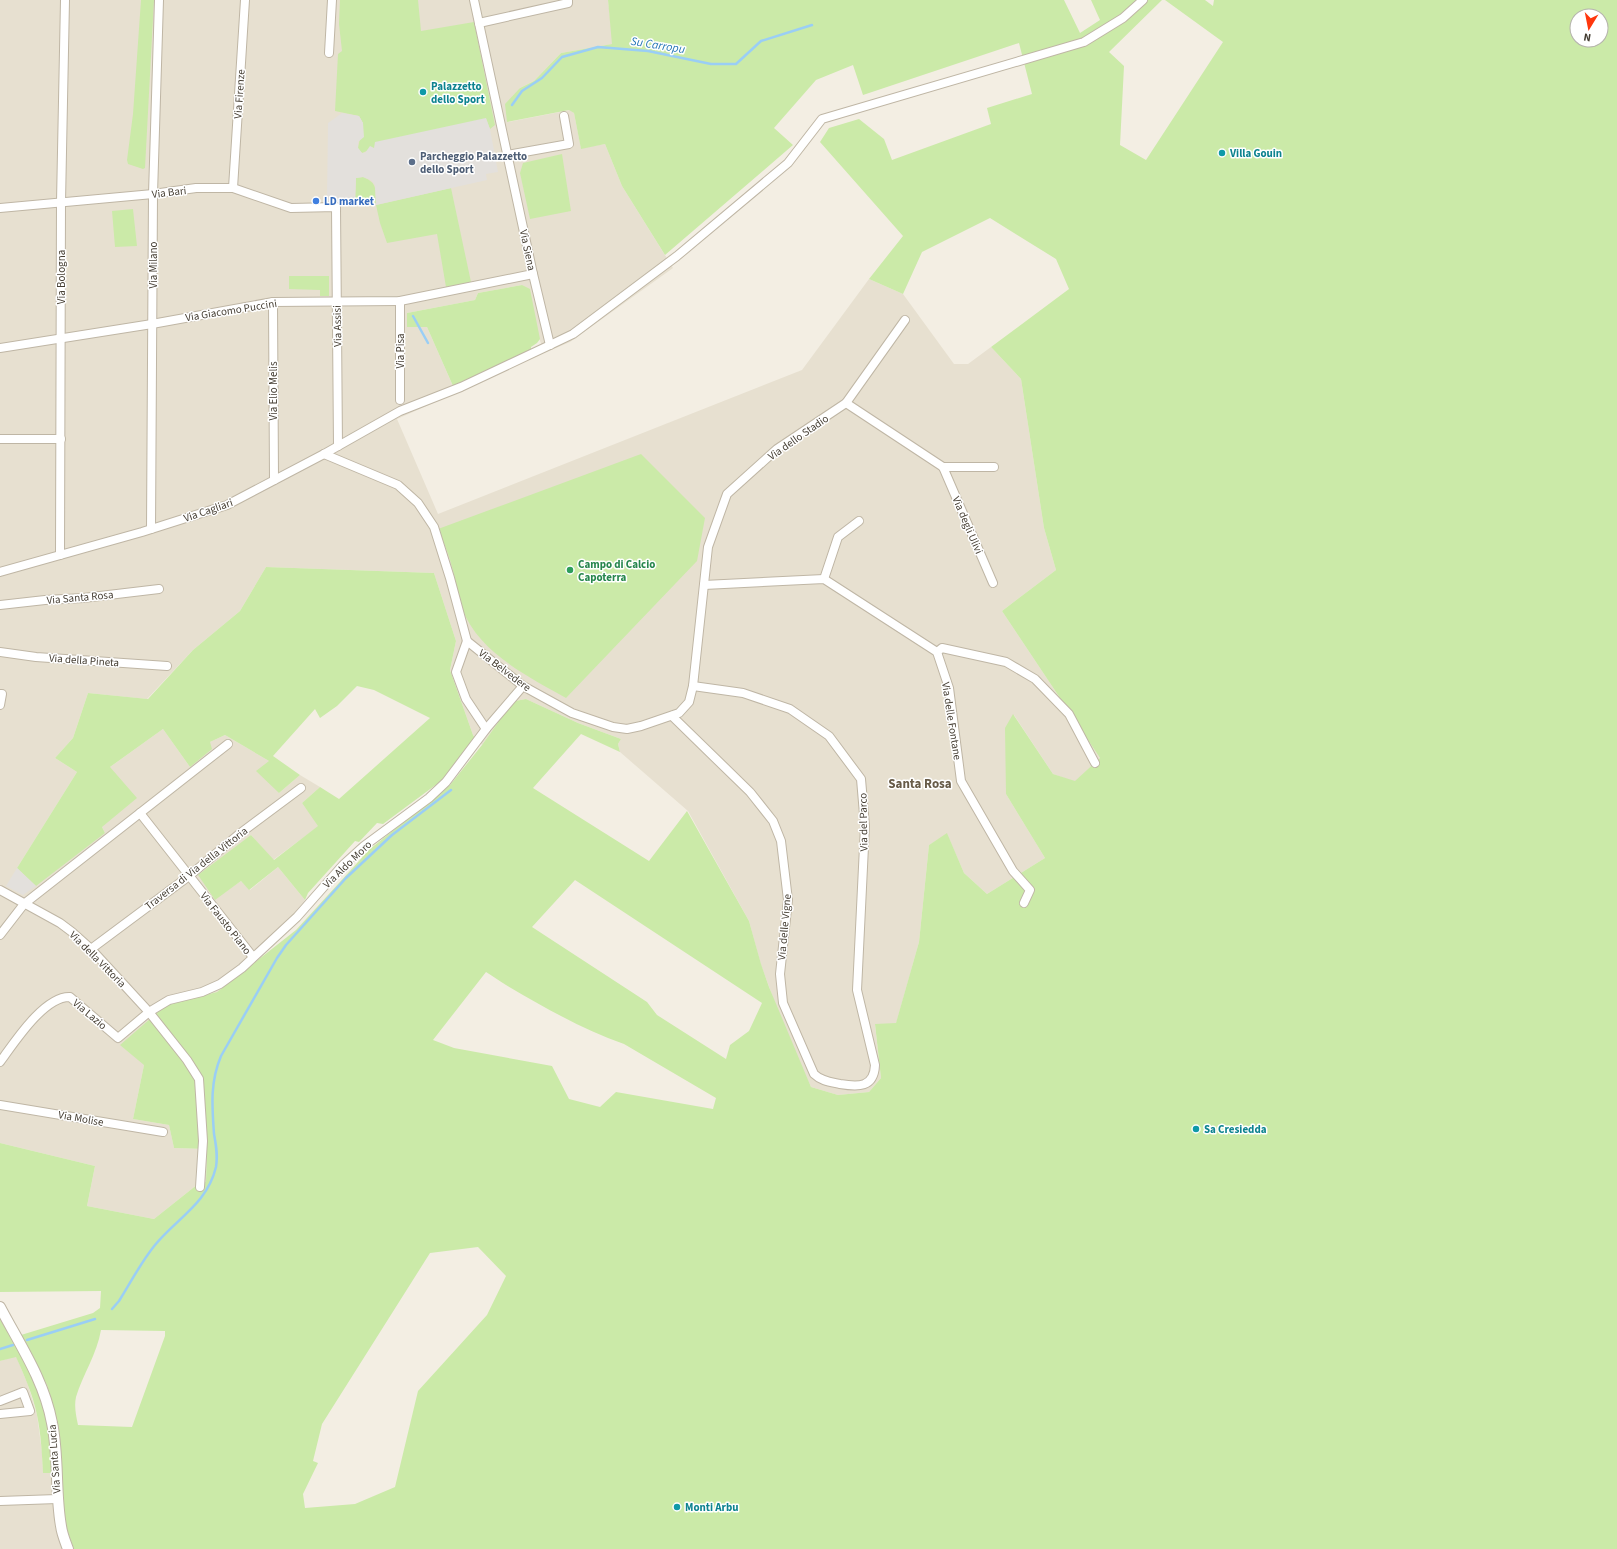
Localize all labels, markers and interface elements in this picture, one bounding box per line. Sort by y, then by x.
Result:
north arrow [1569,8,1609,48]
text: N [1582,29,1592,45]
water label: Su Carropu [630,33,686,58]
street label: Via Firenze [230,68,249,119]
place label: Palazzetto dello Sport [431,79,485,107]
marker: Palazzetto dello Sport [418,87,428,97]
place label: Villa Gouin [1229,146,1282,161]
marker: Villa Gouin [1217,148,1227,158]
place label: Parcheggio Palazzetto dello Sport [420,149,527,177]
marker: Parcheggio Palazzetto dello Sport [407,157,417,167]
street label: Via Bari [151,183,187,202]
place label: LD market [324,194,375,209]
marker: LD market [311,196,321,206]
street label: Via Siena [516,228,539,272]
street label: Via Milano [146,241,161,289]
street label: Via Bologna [54,250,69,304]
street label: Via Giacomo Puccini [184,296,278,325]
street label: Via Assisi [330,305,345,347]
street label: Via Pisa [393,333,408,369]
street label: Via Elio Melis [266,361,281,421]
street label: Via dello Stadio [765,411,832,464]
street label: Via degli Ulivi [949,494,986,556]
street label: Via Cagliari [182,495,235,526]
place label: Campo di Calcio Capoterra [578,557,655,585]
marker: Campo di Calcio Capoterra [565,565,575,575]
street label: Via Santa Rosa [46,587,114,608]
street label: Via Belvedere [475,646,534,695]
street label: Via della Pineta [48,651,120,670]
street label: Via delle Fontane [938,681,965,762]
district label: Santa Rosa [888,775,952,793]
street label: Via del Parco [855,793,872,851]
street label: Traversa di Via della Vittoria [142,823,251,913]
street label: Via Aldo Moro [320,837,375,892]
street label: Via Fausto Piano [197,889,255,958]
street label: Via delle Vigne [774,893,795,961]
street label: Via della Vittoria [66,928,129,991]
street label: Via Lazio [69,996,110,1033]
street label: Via Molise [57,1107,105,1130]
place label: Sa Cresiedda [1204,1122,1267,1137]
marker: Sa Cresiedda [1191,1124,1201,1134]
street label: Via Santa Lucia [45,1424,64,1494]
place label: Monti Arbu [685,1500,738,1515]
marker: Monti Arbu [672,1502,682,1512]

